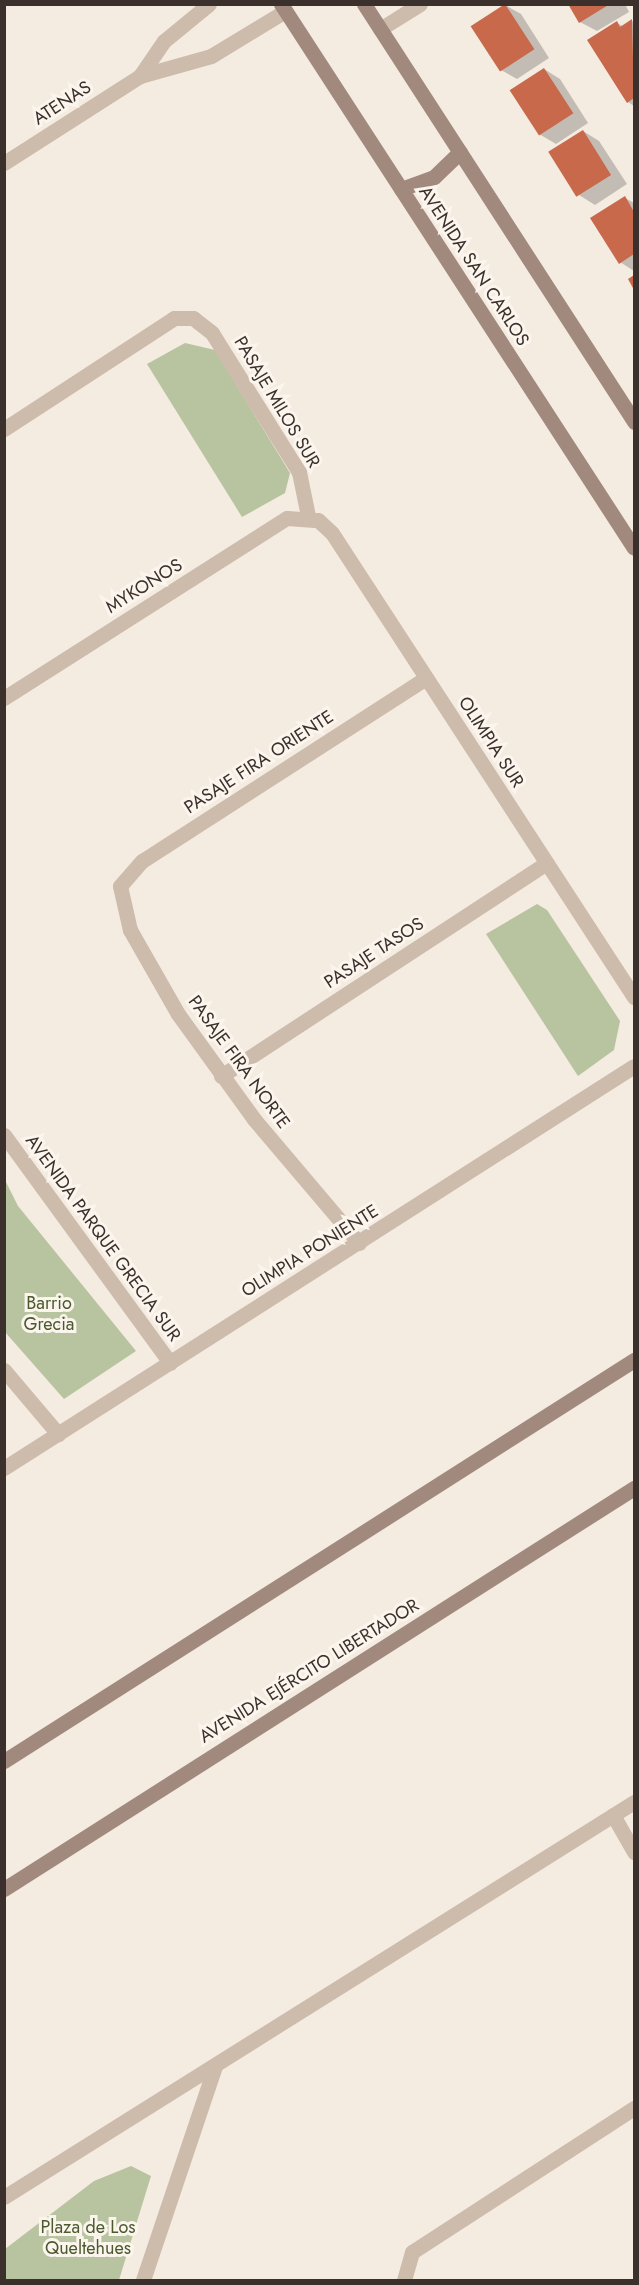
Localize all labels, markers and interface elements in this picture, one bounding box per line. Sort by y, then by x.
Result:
street label: ATENAS [29,76,95,130]
street label: AVENIDA SAN CARLOS [414,182,534,350]
street label: PASAJE MILOS SUR [229,333,325,471]
street label: MYKONOS [102,554,186,618]
street label: OLIMPIA SUR [454,692,528,792]
street label: PASAJE FIRA ORIENTE [180,706,338,818]
street label: PASAJE TASOS [320,913,428,993]
street label: PASAJE FIRA NORTE [183,991,295,1133]
street label: AVENIDA PARQUE GRECIA SUR [21,1131,185,1345]
street label: OLIMPIA PONIENTE [238,1200,382,1302]
park label: Barrio Grecia [23,1293,75,1336]
street label: AVENIDA EJÉRCITO LIBERTADOR [195,1594,423,1748]
park label: Plaza de Los Queltehues [40,2217,136,2260]

